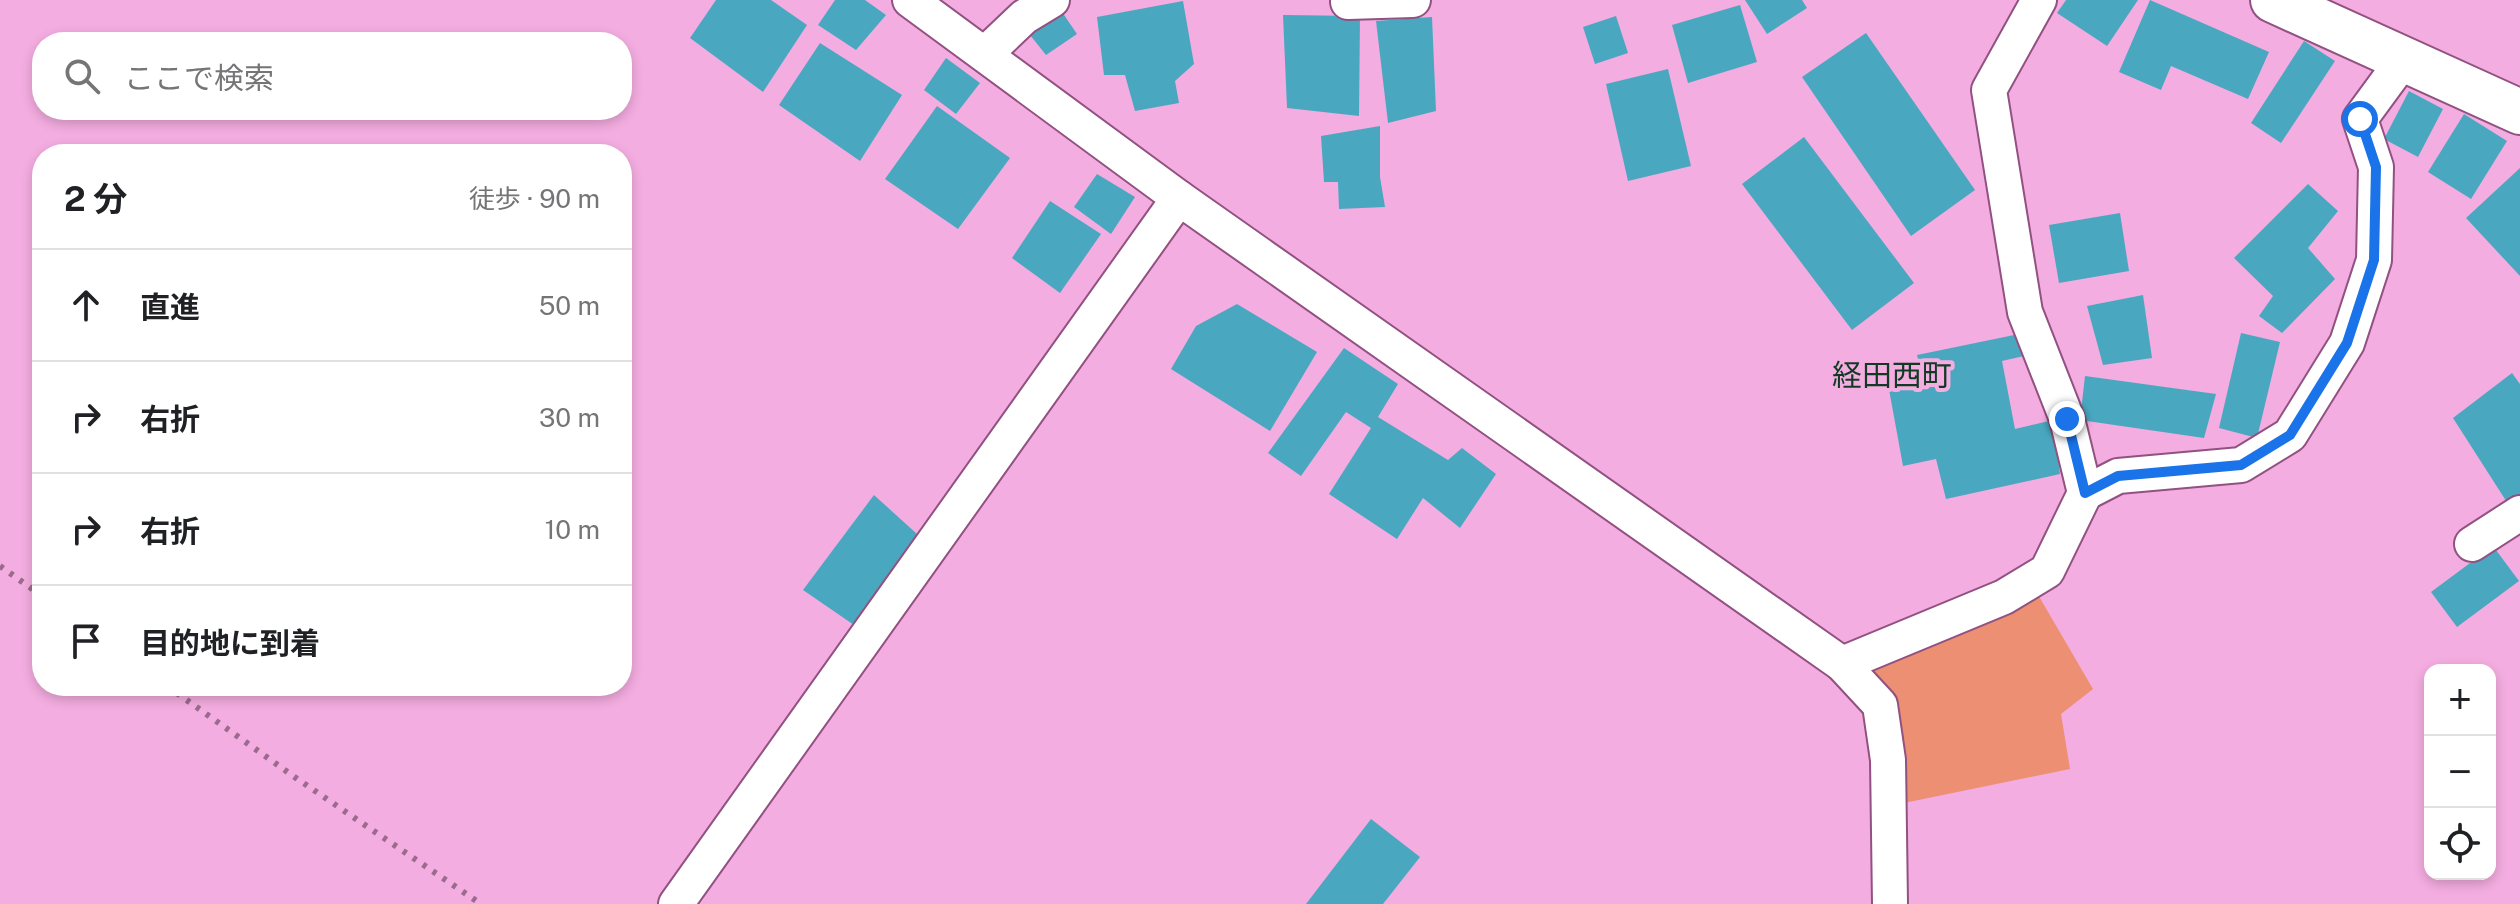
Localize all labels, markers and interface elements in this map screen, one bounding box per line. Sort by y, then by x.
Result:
search box [32,32,632,120]
icon: search [60,54,104,98]
text: ここで検索 [124,60,274,96]
route start [2342,101,2378,137]
text: 2 分 [64,179,127,219]
text: 徒歩 · 90 m [469,183,600,214]
icon: ahead [64,283,108,327]
text: 直進 [140,289,200,325]
text: 50 m [539,290,600,321]
district label: 経田西町 [1832,357,1952,393]
icon: right [64,395,108,439]
text: 右折 [140,401,200,437]
route end [2049,401,2085,437]
text: 30 m [539,402,600,433]
icon: right [64,507,108,551]
text: 右折 [140,513,200,549]
text: 10 m [545,514,600,545]
icon: arrive [64,619,108,663]
text: 目的地に到着 [140,625,320,661]
map controls [2424,664,2496,880]
button: + [2424,664,2496,736]
button: − [2424,736,2496,808]
button: locate [2424,808,2496,880]

